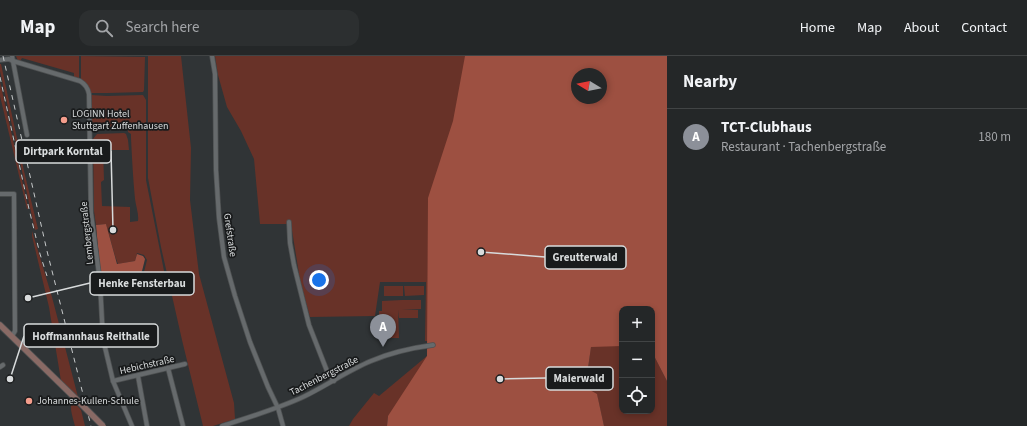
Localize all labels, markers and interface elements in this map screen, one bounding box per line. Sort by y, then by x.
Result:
search box [79,10,359,46]
text: Map [20,14,55,41]
icon: search [93,17,115,39]
text: Search here [125,17,199,38]
text: Home [800,18,835,38]
text: Map [857,18,882,38]
text: About [904,18,939,38]
text: Contact [961,18,1007,38]
north arrow [571,68,607,104]
text: Nearby [683,70,737,94]
place label: LOGINN Hotel Stuttgart Zuffenhausen [72,107,168,133]
marker: LOGINN Hotel Stuttgart Zuffenhausen [59,115,69,125]
text: TCT-Clubhaus [721,117,812,138]
text: A [692,128,700,146]
text: 180 m [978,128,1011,146]
text: Restaurant · Tachenbergstraße [721,138,886,156]
callout: Dirtpark Korntal [16,140,111,163]
text: Dirtpark Korntal [23,144,104,159]
street label: Lembergstraße [77,201,97,265]
street label: Grefstraße [220,212,240,258]
callout: Greutterwald [545,246,626,269]
text: Greutterwald [552,250,618,265]
your location [309,270,329,290]
callout: Henke Fensterbau [90,272,194,295]
text: Henke Fensterbau [98,276,186,291]
map controls [619,306,655,414]
button: + [619,306,655,342]
pin: A [370,314,396,347]
callout: Hoffmannhaus Reithalle [24,324,158,347]
text: Hoffmannhaus Reithalle [32,329,150,344]
button: − [619,342,655,378]
street label: Hebichstraße [118,352,176,378]
street label: Tachenbergstraße [287,353,361,399]
callout: Maierwald [546,367,613,390]
text: Maierwald [553,371,605,386]
button: locate [619,378,655,414]
place label: Johannes-Kullen-Schule [37,394,139,408]
marker: Johannes-Kullen-Schule [24,396,34,406]

